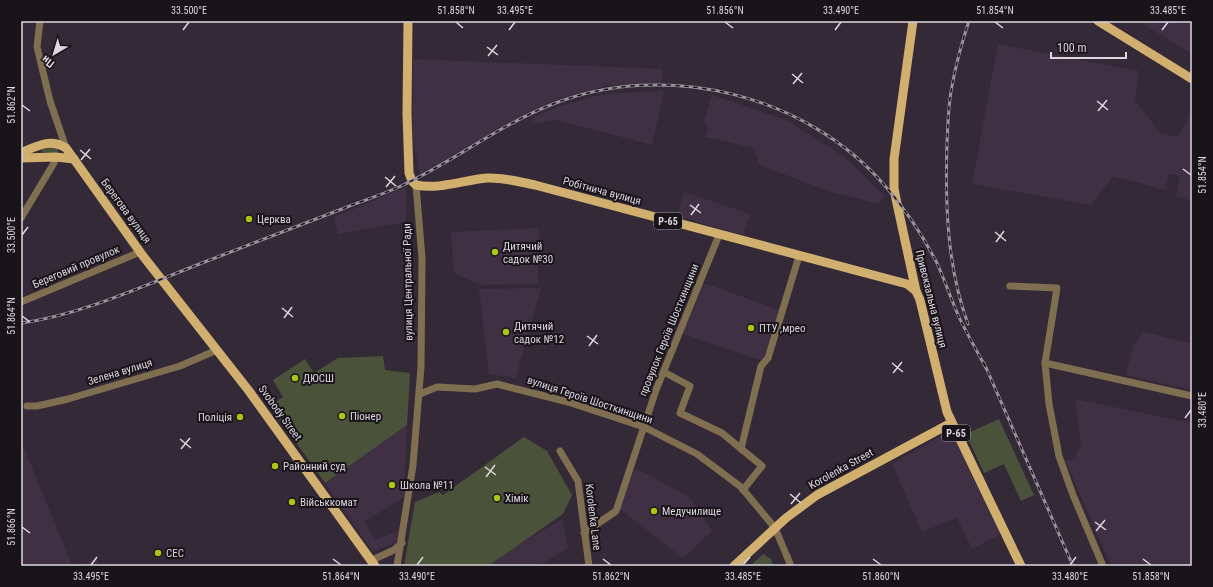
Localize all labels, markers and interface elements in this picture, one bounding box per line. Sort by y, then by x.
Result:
text: 33.500°E [171,5,207,16]
text: 51.858°N [437,5,475,16]
text: 33.495°E [497,5,533,16]
text: 51.856°N [706,5,744,16]
text: 33.490°E [823,5,859,16]
text: 51.854°N [976,5,1014,16]
text: 33.485°E [1150,5,1186,16]
north arrow [34,34,74,74]
scale bar [1051,34,1126,60]
text: 100 m [1057,41,1087,55]
text: Пн [39,53,57,70]
text: 51.862°N [6,86,17,124]
text: 51.854°N [1197,156,1208,194]
street label: Робітнича вулиця [561,174,643,208]
street label: Берегова вулиця [98,176,154,246]
place label: Церква [257,213,291,226]
road number: Р-65 [654,213,682,229]
marker: Церква [244,214,254,224]
text: 33.500°E [6,217,17,253]
street label: вулиця Центральної Ради [400,223,416,341]
place label: Дитячий садок №30 [503,240,553,266]
street label: Береговий провулок [30,243,122,291]
marker: Дитячий садок №30 [490,247,500,257]
street label: Привокзальна вулиця [912,249,950,349]
street label: провулок Героїв Шосткинщини [636,262,702,398]
text: 51.864°N [6,297,17,335]
place label: Дитячий садок №12 [514,320,564,346]
place label: ПТУ ,мрео [759,322,806,335]
marker: ПТУ ,мрео [746,323,756,333]
marker: Дитячий садок №12 [501,327,511,337]
street label: Зелена вулиця [86,356,154,388]
place label: ДЮСШ [303,372,334,385]
marker: ДЮСШ [290,373,300,383]
street label: вулиця Героїв Шосткинщини [526,374,654,426]
street label: Svobody Street [256,383,304,443]
text: 33.480°E [1197,392,1208,428]
place label: Піонер [350,410,381,423]
place label: Поліція [198,411,232,424]
marker: Піонер [337,411,347,421]
marker: Поліція [235,412,245,422]
road number: Р-65 [942,425,970,441]
street label: Korolenka Street [806,446,876,492]
place label: Районний суд [283,460,346,473]
marker: Районний суд [270,461,280,471]
place label: Школа №11 [400,479,454,492]
marker: Школа №11 [387,480,397,490]
street label: Korolenka Lane [582,483,604,551]
place label: Хімік [505,492,529,505]
marker: Хімік [492,493,502,503]
place label: Військкомат [300,496,358,509]
marker: Військкомат [287,497,297,507]
place label: Медучилище [662,505,721,518]
marker: Медучилище [649,506,659,516]
text: 51.866°N [6,508,17,546]
place label: СЕС [166,547,184,560]
marker: СЕС [153,548,163,558]
text: 33.495°E [73,571,109,582]
text: 51.864°N [322,571,360,582]
text: 33.490°E [399,571,435,582]
text: 51.862°N [592,571,630,582]
text: 33.485°E [725,571,761,582]
text: 51.860°N [862,571,900,582]
text: 33.480°E [1052,571,1088,582]
text: 51.858°N [1132,571,1170,582]

